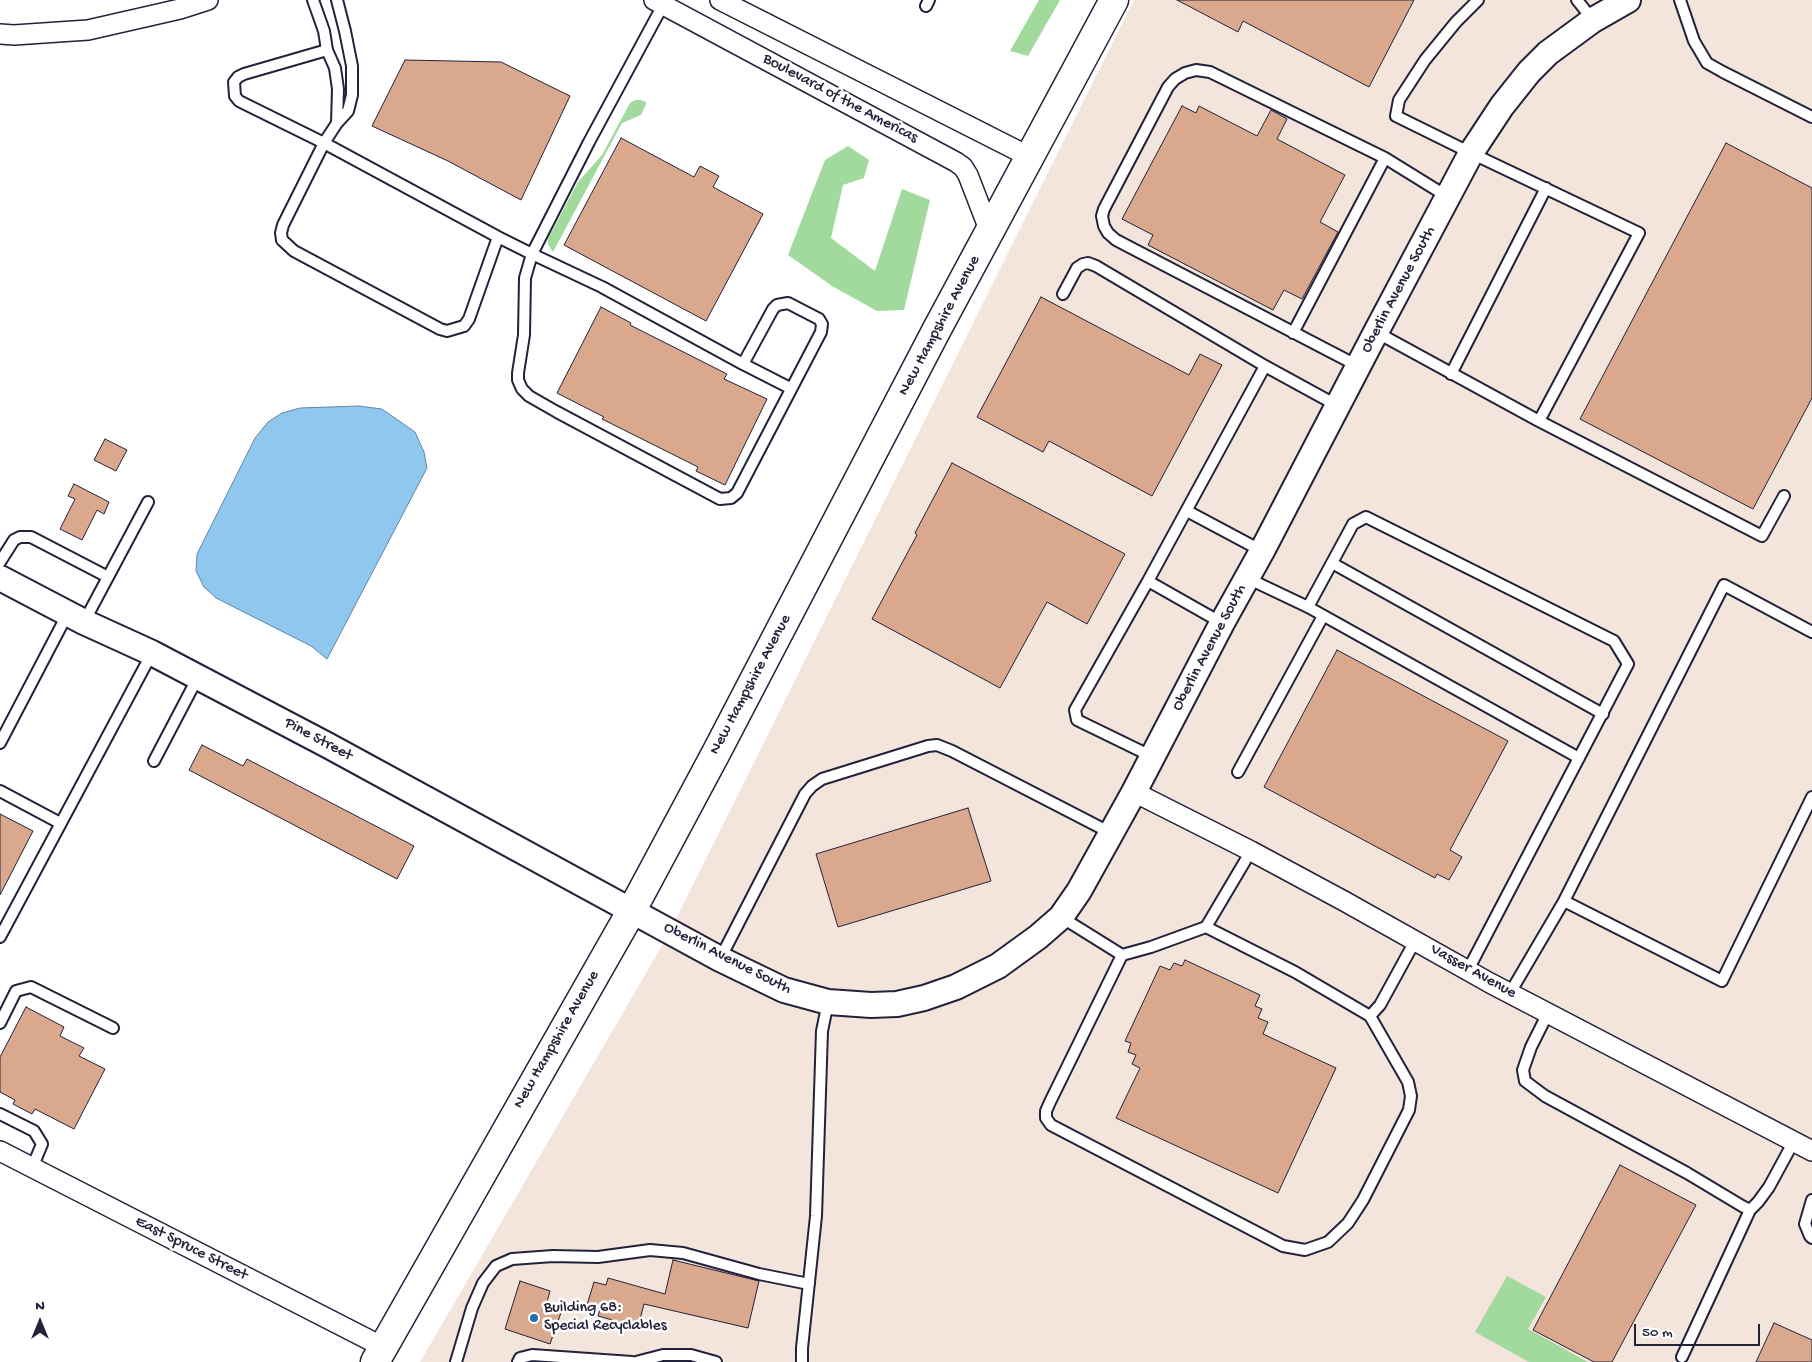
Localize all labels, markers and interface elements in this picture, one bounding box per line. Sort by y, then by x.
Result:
street label: Boulevard of the Americas [759,50,921,148]
street label: Oberlin Avenue South [1358,223,1440,357]
street label: New Hampshire Avenue [895,253,985,399]
street label: Oberlin Avenue South [1169,581,1251,715]
street label: New Hampshire Avenue [706,612,796,758]
street label: Pine Street [281,714,355,766]
street label: Oberlin Avenue South [660,919,794,999]
street label: Vasser Avenue [1427,940,1519,1004]
street label: New Hampshire Avenue [510,968,604,1112]
street label: East Spruce Street [132,1212,250,1286]
north arrow [15,1297,65,1347]
text: N [35,1298,45,1315]
place label: Building 68: Special Recyclables [544,1299,667,1337]
marker: Building 68: Special Recyclables [528,1312,540,1324]
scale bar [1637,1314,1763,1346]
text: 50 m [1642,1324,1673,1342]

